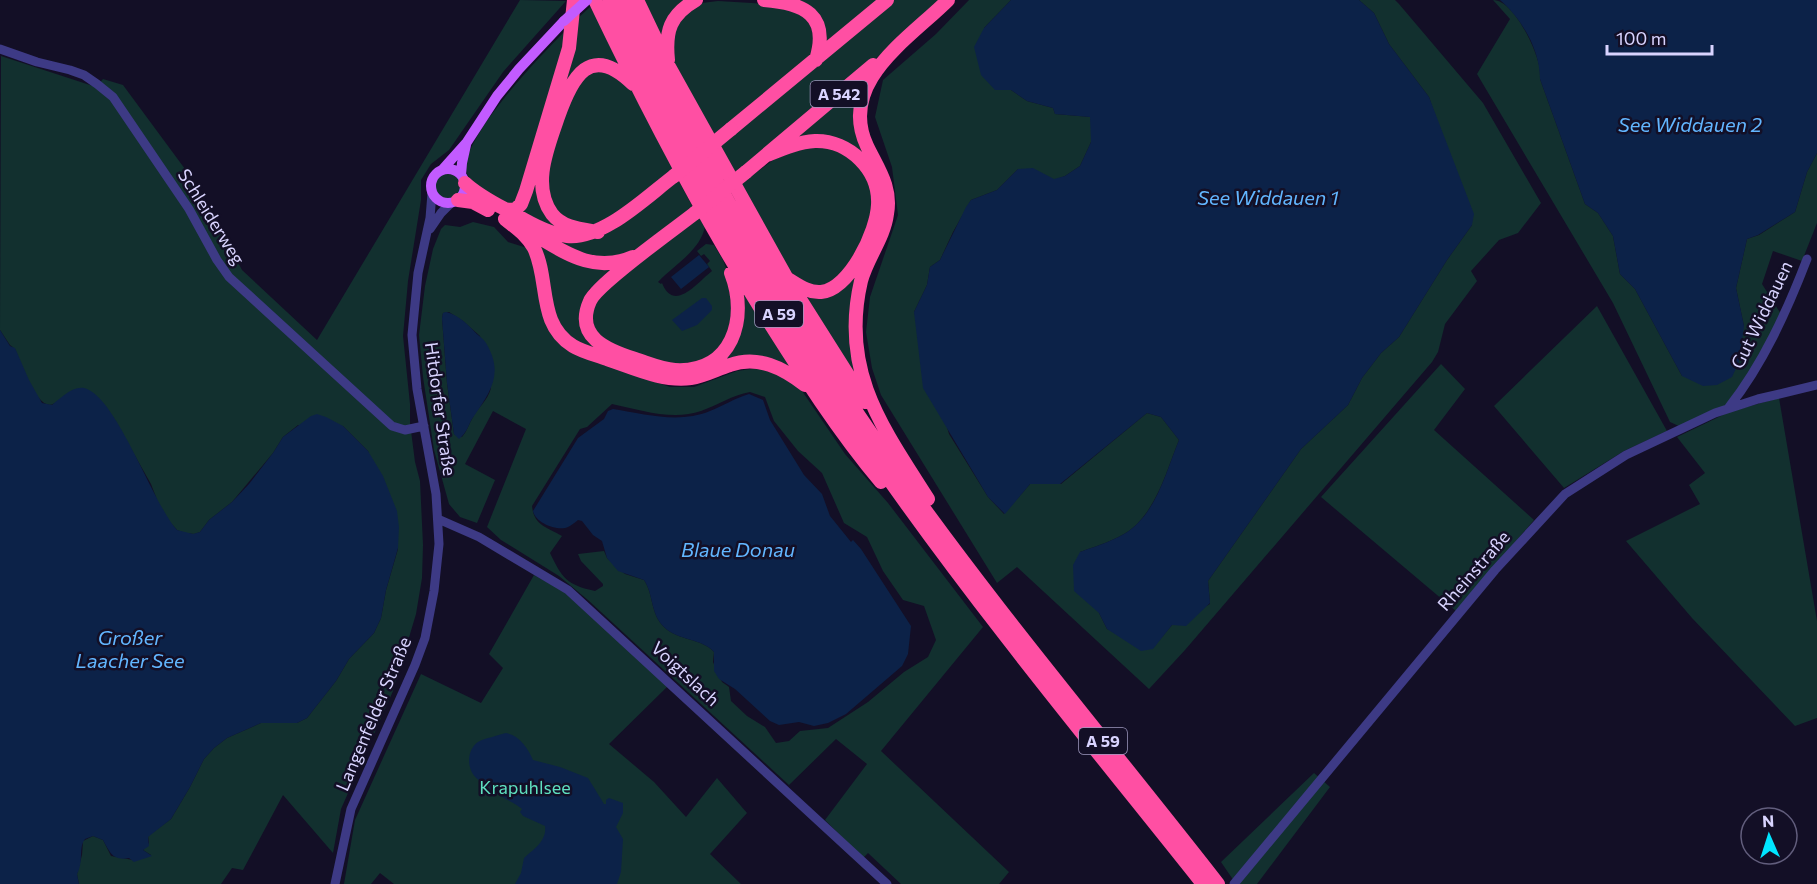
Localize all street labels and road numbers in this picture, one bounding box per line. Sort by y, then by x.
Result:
road number: A 542 [810,81,868,107]
street label: Schleiderweg [174,164,250,269]
street label: Gut Widdauen [1726,257,1797,372]
road number: A 59 [755,301,803,327]
street label: Hitdorfer Straße [421,340,461,477]
street label: Rheinstraße [1432,526,1514,615]
street label: Langenfelder Straße [331,633,415,794]
street label: Voigtslach [647,636,724,710]
road number: A 59 [1079,728,1127,754]

